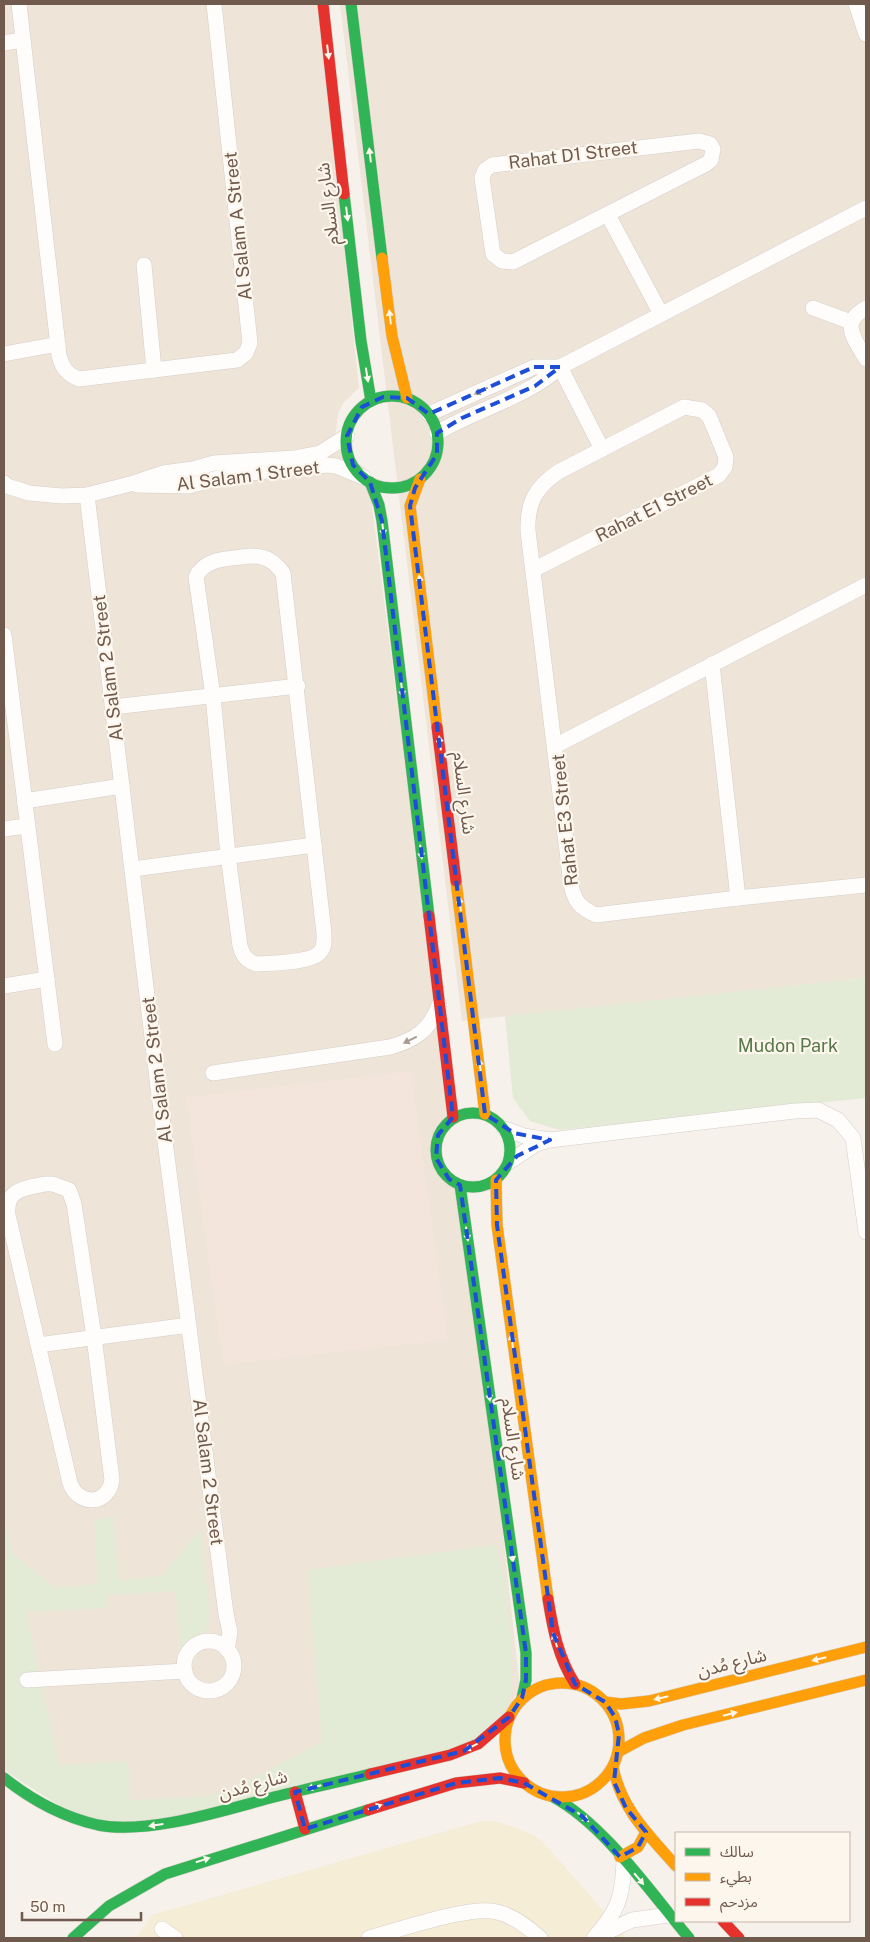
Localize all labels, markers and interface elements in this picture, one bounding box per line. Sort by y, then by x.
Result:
one-way arrow [324,44,332,60]
street label: Rahat D1 Street [507,136,639,173]
one-way arrow [366,147,374,163]
street label: Al Salam A Street [219,151,256,302]
street label: شارع السلام [312,161,347,247]
one-way arrow [343,206,351,222]
one-way arrow [386,308,394,324]
one-way arrow [363,367,371,383]
one-way arrow [474,387,489,396]
street label: Al Salam 1 Street [175,456,321,495]
street label: Rahat E1 Street [592,469,716,546]
one-way arrow [379,521,387,537]
one-way arrow [416,573,424,589]
street label: Al Salam 2 Street [88,594,127,743]
one-way arrow [398,683,406,699]
one-way arrow [436,735,444,751]
street label: شارع السلام [445,750,480,836]
street label: Rahat E3 Street [547,753,582,887]
one-way arrow [418,844,426,860]
one-way arrow [456,896,464,912]
street label: Al Salam 2 Street [137,996,176,1145]
park label: Mudon Park [738,1035,838,1056]
one-way arrow [403,1036,417,1044]
one-way arrow [475,1057,483,1073]
one-way arrow [463,1226,471,1242]
one-way arrow [508,1332,516,1348]
one-way arrow [486,1387,494,1403]
street label: شارع السلام [493,1396,530,1482]
street label: Al Salam 2 Street [189,1397,228,1546]
one-way arrow [508,1548,516,1564]
one-way arrow [551,1632,559,1648]
street label: شارع مُدن [695,1644,770,1685]
one-way arrow [811,1655,826,1663]
one-way arrow [654,1694,669,1702]
one-way arrow [723,1709,738,1717]
one-way arrow [464,1743,479,1751]
street label: شارع مُدن [216,1765,291,1808]
one-way arrow [307,1783,322,1791]
one-way arrow [368,1803,383,1811]
one-way arrow [576,1811,589,1822]
one-way arrow [148,1821,164,1829]
legend [675,1832,850,1922]
text: سالك [720,1843,754,1860]
one-way arrow [196,1855,211,1863]
text: بطيء [720,1868,752,1888]
one-way arrow [633,1873,645,1885]
scale bar [22,1890,141,1922]
text: مزدحم [720,1893,758,1913]
text: 50 m [30,1898,65,1915]

